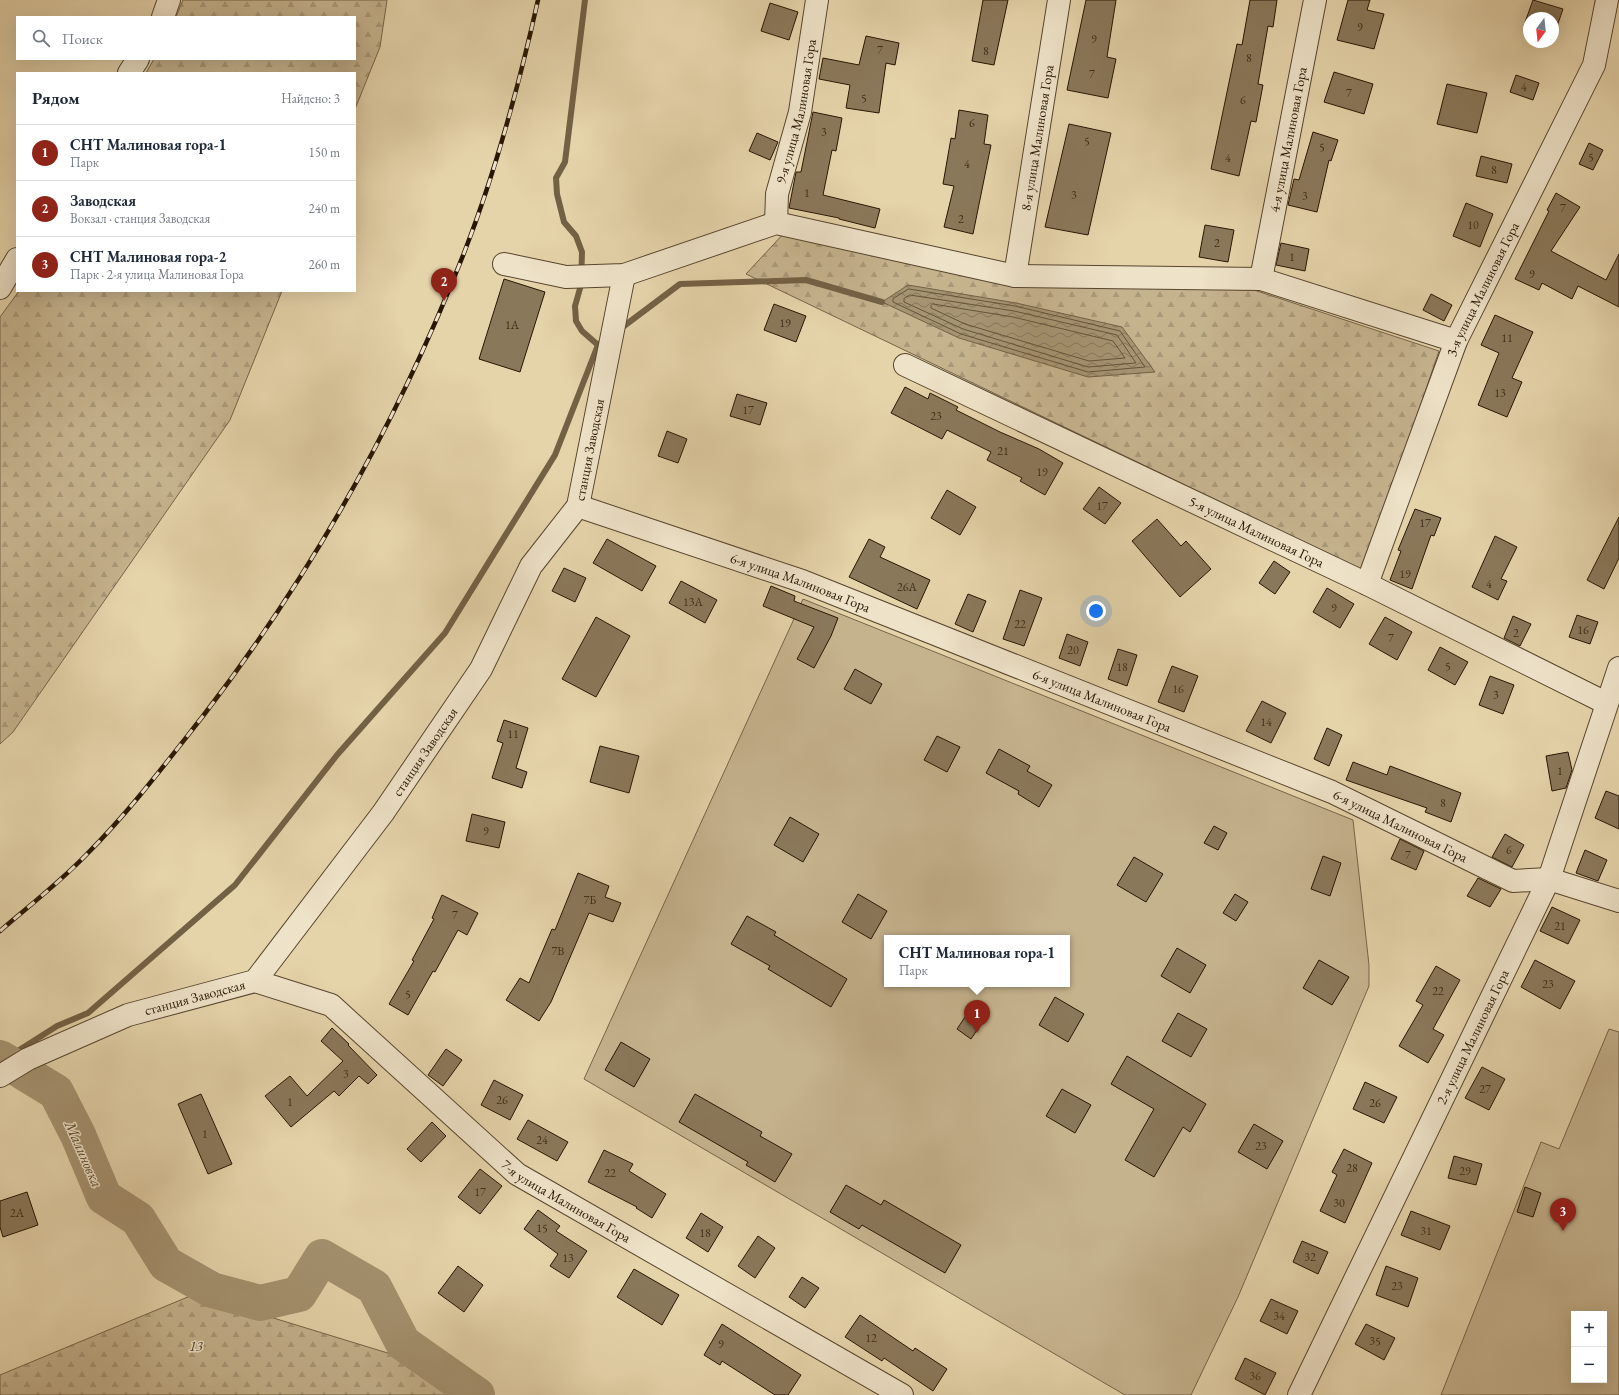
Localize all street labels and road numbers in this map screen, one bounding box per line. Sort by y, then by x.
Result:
street label: 9-я улица Малиновая Гора [771,37,820,186]
street label: 8-я улица Малиновая Гора [1017,63,1058,212]
street label: 4-я улица Малиновая Гора [1265,65,1311,214]
street label: 3-я улица Малиновая Гора [1442,219,1523,359]
street label: станция Заводская [570,397,608,502]
street label: 5-я улица Малиновая Гора [1186,492,1327,572]
street label: 6-я улица Малиновая Гора [728,549,873,616]
street label: 6-я улица Малиновая Гора [1030,665,1174,736]
street label: станция Заводская [388,704,461,799]
street label: 6-я улица Малиновая Гора [1330,785,1471,867]
street label: 2-я улица Малиновая Гора [1432,966,1513,1107]
street label: станция Заводская [142,975,247,1019]
street label: 7-я улица Малиновая Гора [498,1155,634,1247]

